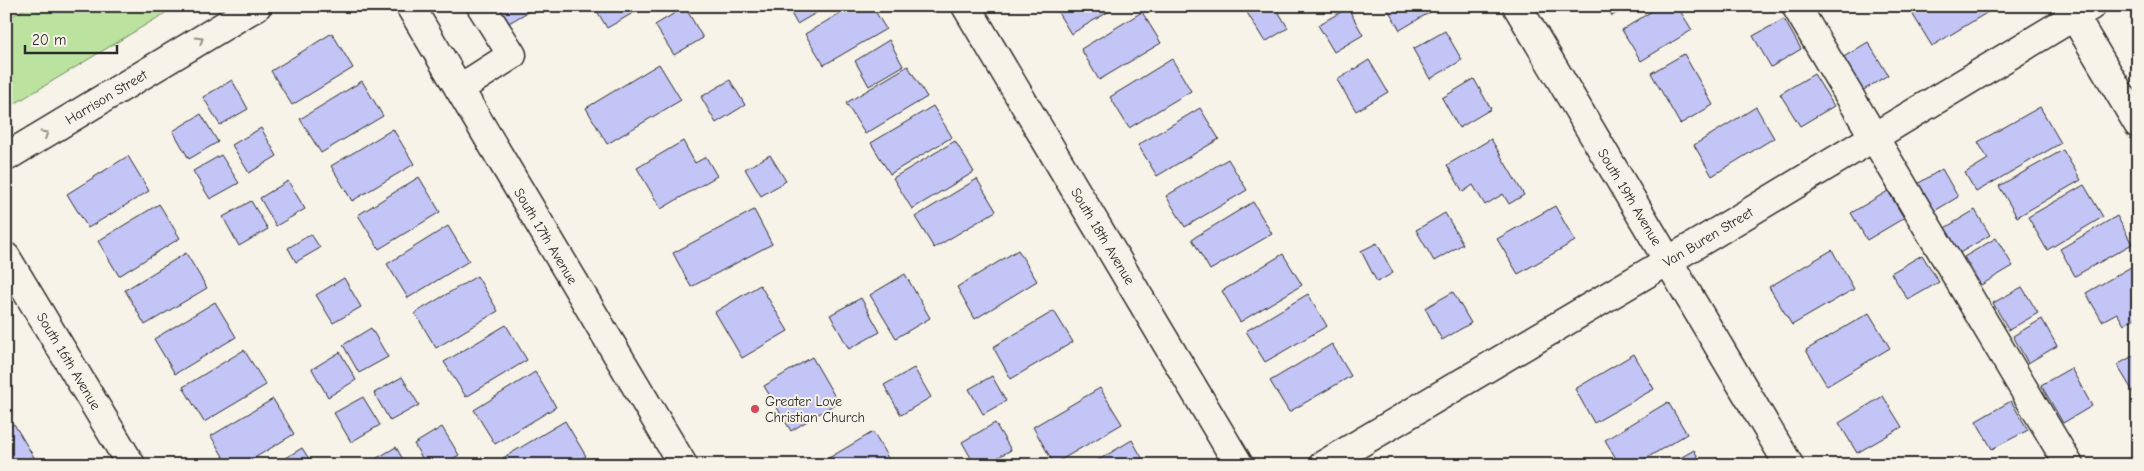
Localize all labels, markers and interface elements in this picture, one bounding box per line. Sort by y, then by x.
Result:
scale bar [25,22,118,54]
text: 20 m [32,31,66,49]
one-way arrow [194,37,203,47]
street label: Harrison Street [62,66,151,128]
one-way arrow [39,130,48,140]
street label: South 19th Avenue [1594,146,1665,249]
street label: South 17th Avenue [510,185,581,288]
street label: South 18th Avenue [1067,185,1138,288]
street label: Van Buren Street [1660,203,1757,271]
street label: South 16th Avenue [33,310,104,413]
place label: Greater Love Christian Church [765,393,865,426]
marker: Greater Love Christian Church [749,403,761,415]

